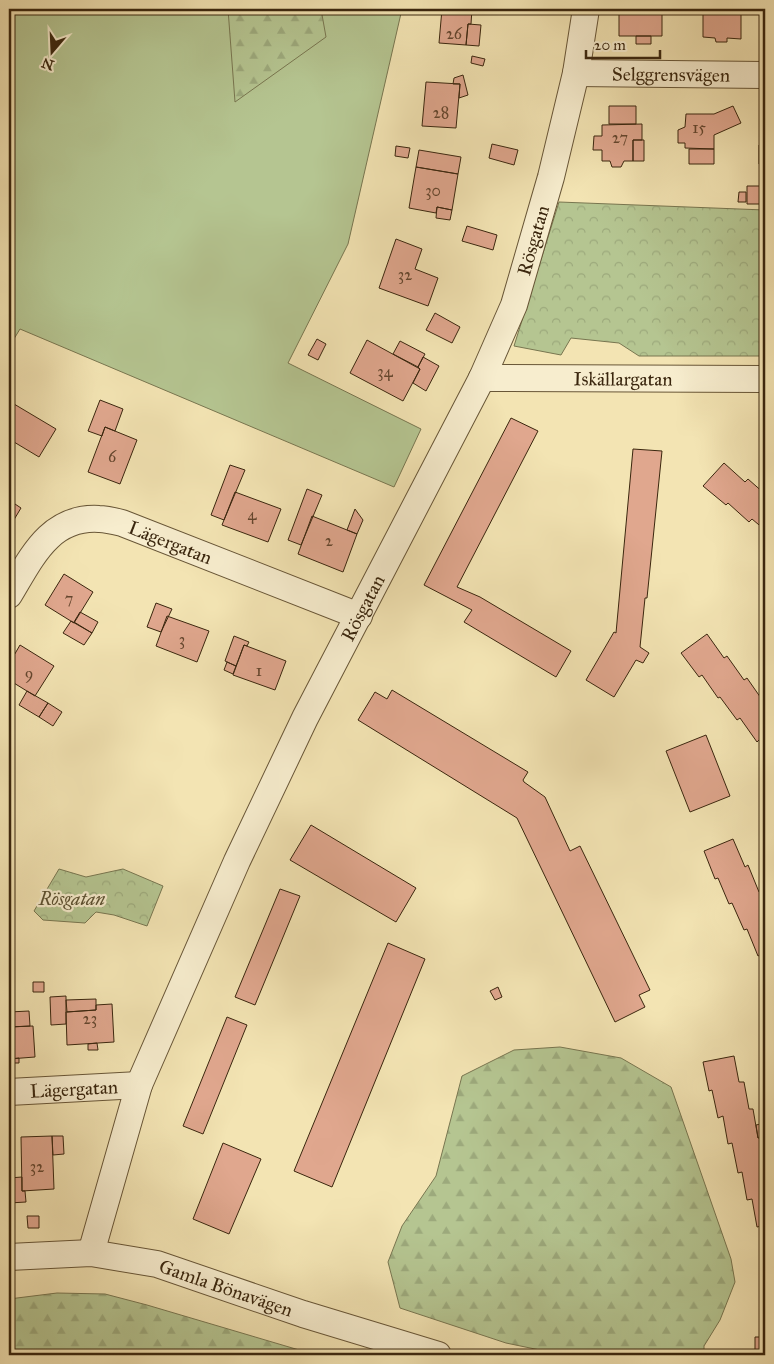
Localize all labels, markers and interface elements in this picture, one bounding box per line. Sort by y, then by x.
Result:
house number: 26 [446,24,463,43]
north arrow [28,28,78,78]
scale bar [586,28,660,60]
text: 20 m [594,36,626,54]
text: N [39,54,56,74]
street label: Selggrensvägen [612,62,730,87]
house number: 28 [433,103,449,122]
house number: 15 [692,118,706,137]
house number: 27 [612,128,628,147]
house number: 30 [425,181,441,200]
street label: Rösgatan [512,203,554,278]
house number: 32 [398,265,412,284]
house number: 34 [377,362,394,381]
street label: Iskällargatan [573,367,673,392]
house number: 6 [108,447,117,466]
house number: 4 [248,505,258,524]
street label: Lägergatan [125,516,215,569]
house number: 2 [325,531,333,550]
street label: Rösgatan [336,571,390,645]
house number: 7 [65,589,73,608]
house number: 3 [179,630,185,649]
house number: 1 [256,661,262,680]
house number: 9 [25,664,33,683]
park label: Rösgatan [38,887,105,910]
house number: 23 [83,1009,97,1028]
street label: Lägergatan [29,1075,118,1103]
house number: 32 [30,1157,44,1176]
street label: Gamla Bönavägen [156,1255,296,1322]

